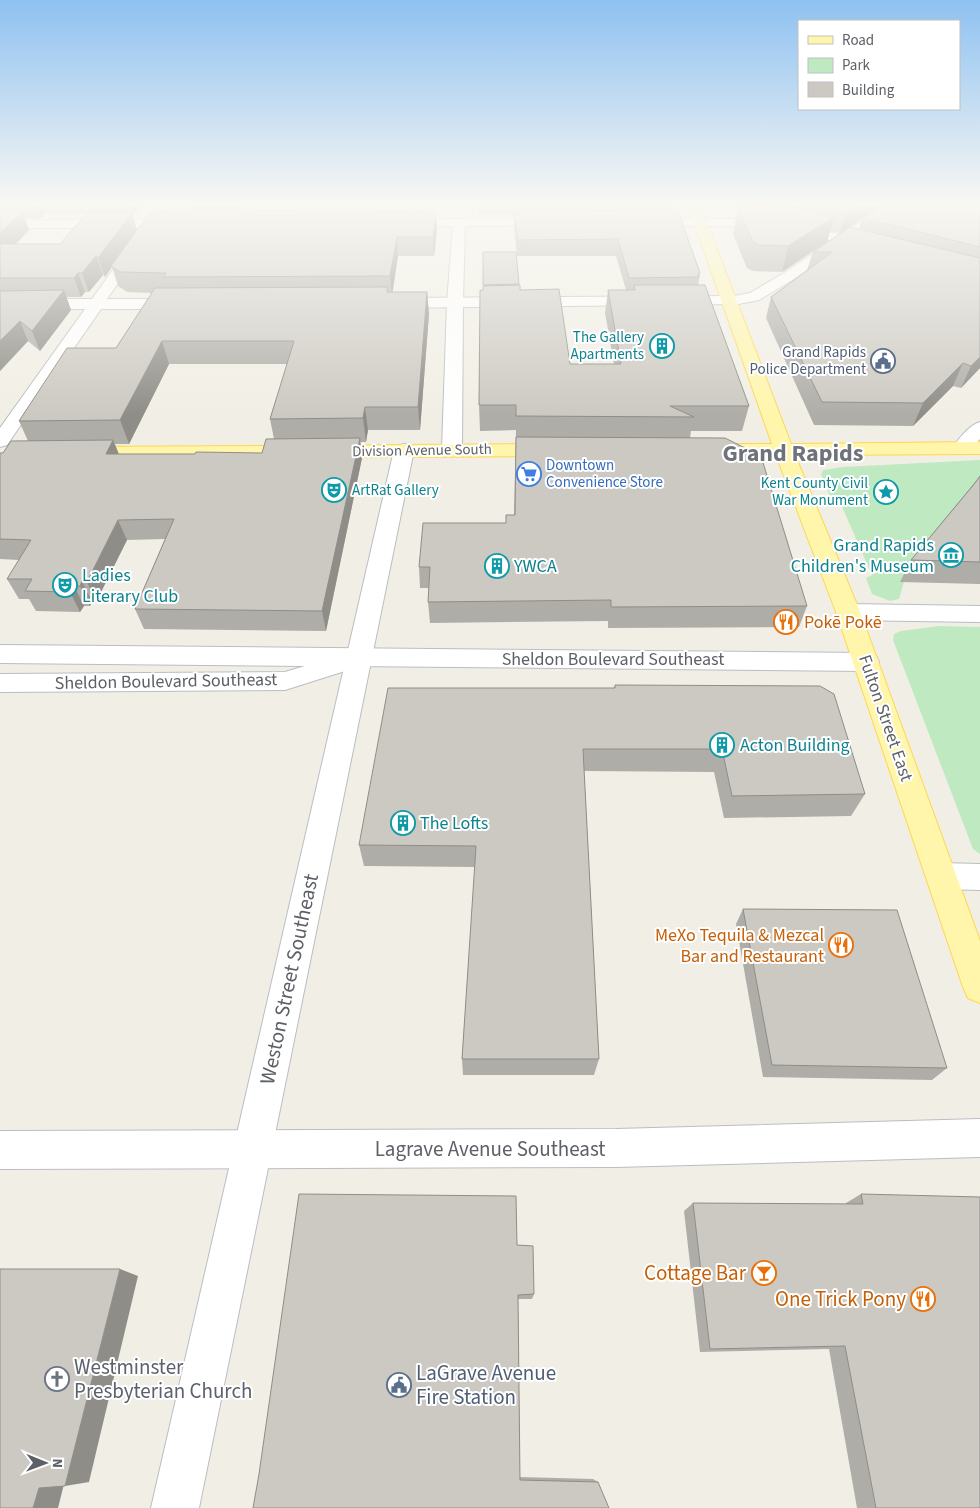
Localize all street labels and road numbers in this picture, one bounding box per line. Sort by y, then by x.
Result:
street label: Division Avenue South [352,439,492,462]
street label: Sheldon Boulevard Southeast [502,647,724,672]
street label: Fulton Street East [852,651,919,785]
street label: Sheldon Boulevard Southeast [54,667,278,696]
street label: Weston Street Southeast [252,871,326,1087]
street label: Lagrave Avenue Southeast [375,1134,605,1164]

